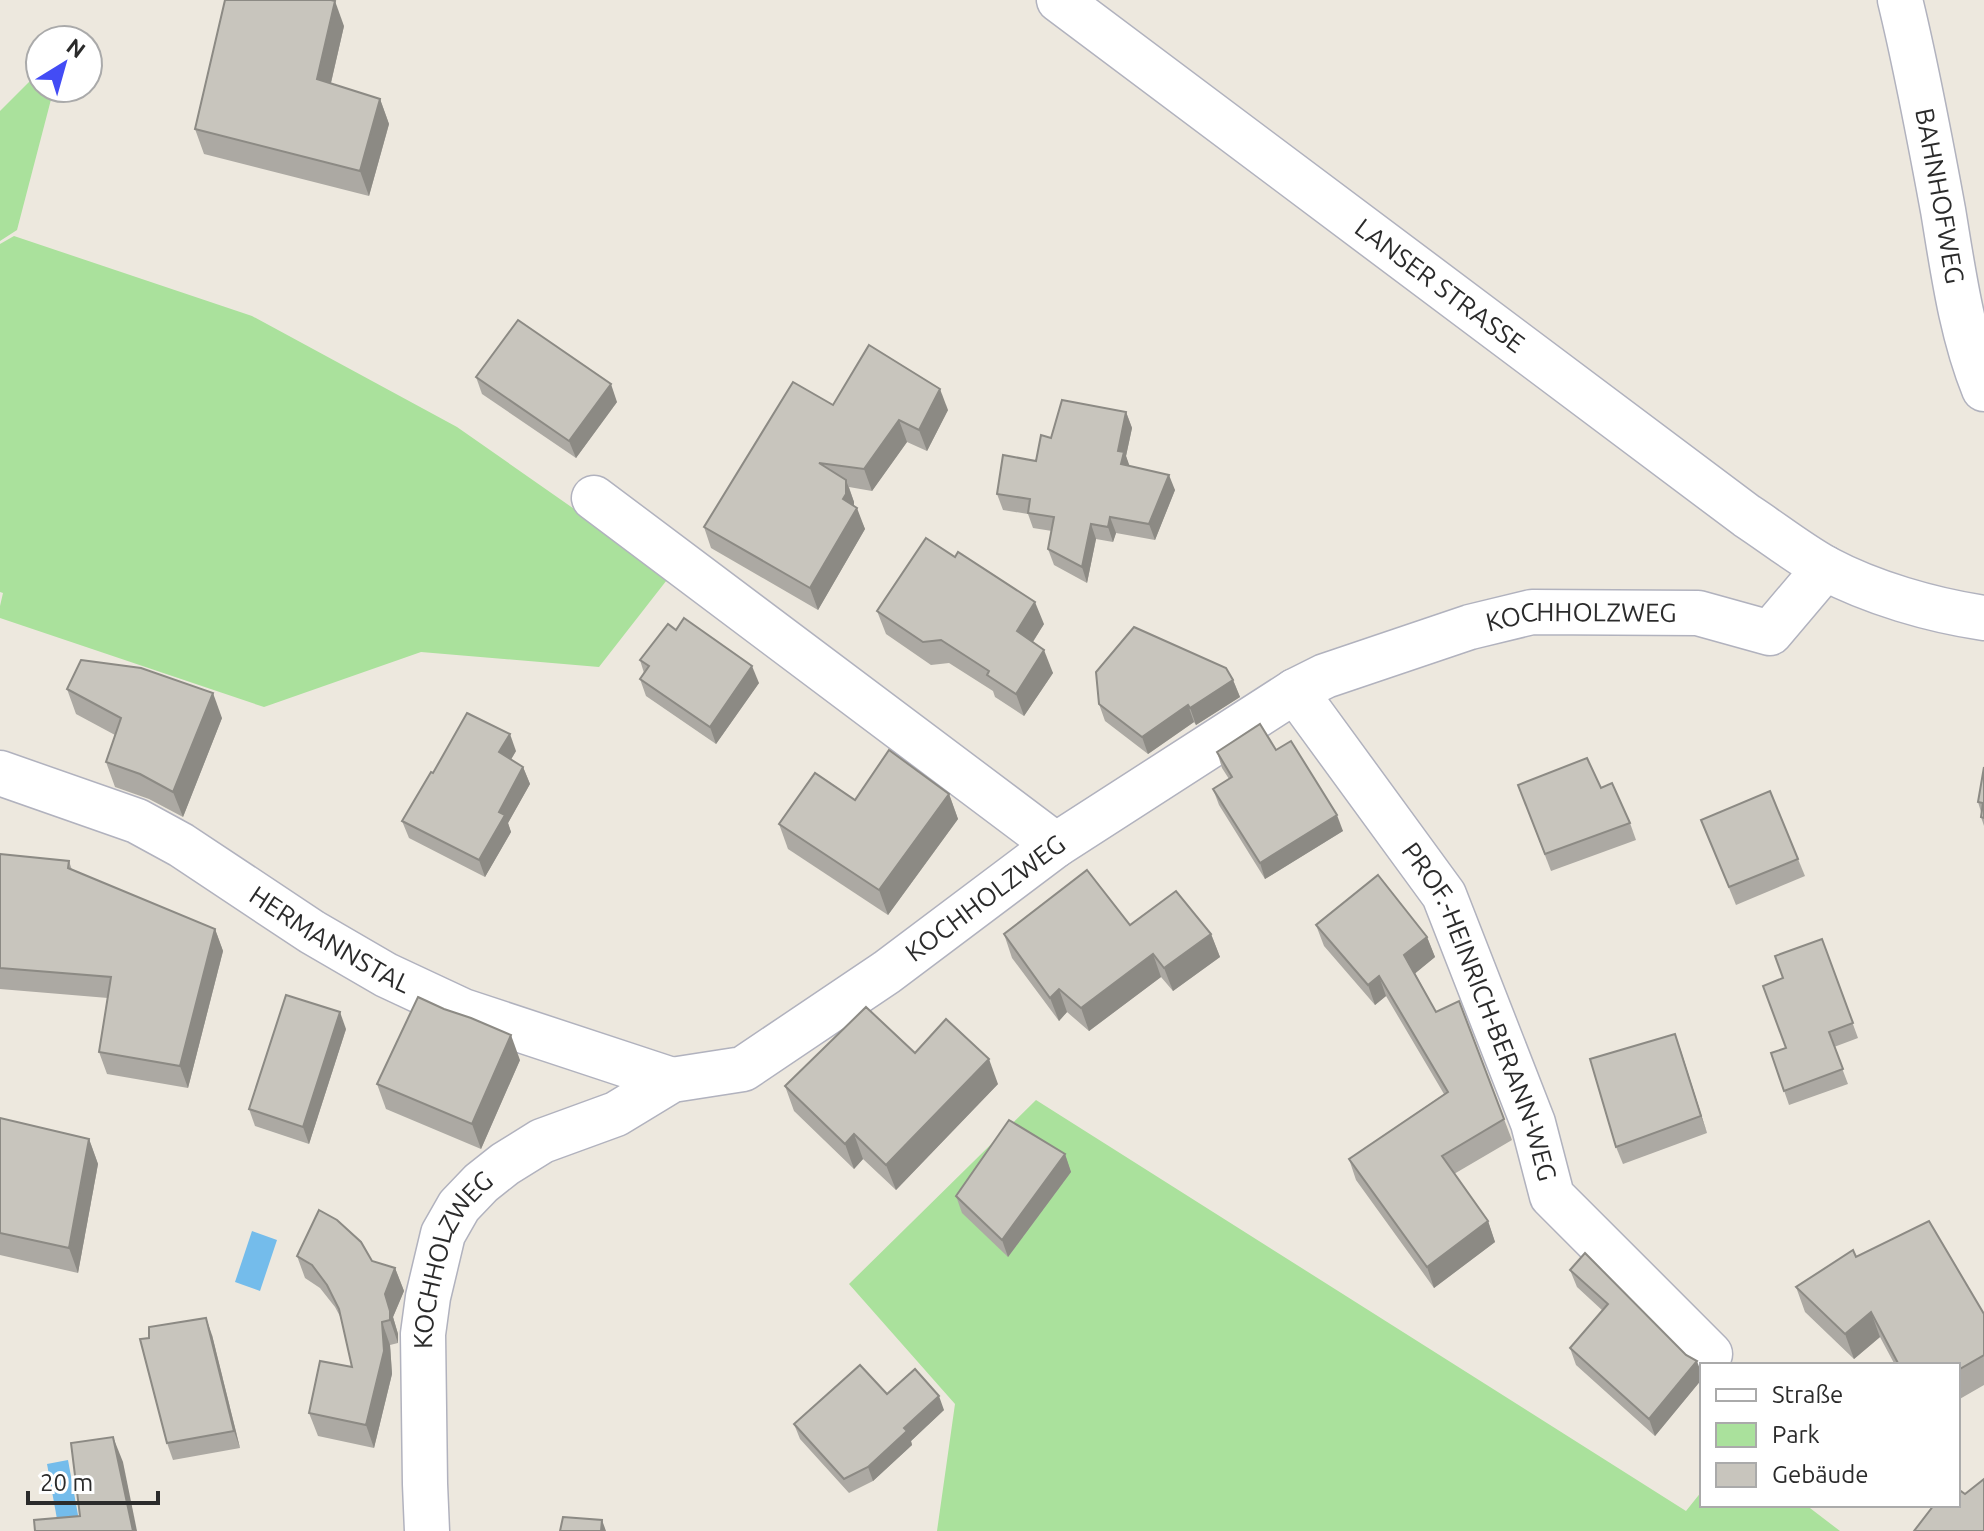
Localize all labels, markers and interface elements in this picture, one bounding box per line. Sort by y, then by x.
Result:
north arrow [24,24,104,104]
text: N [62,33,90,63]
street label: BAHNHOFWEG [1910,106,1970,286]
street label: LANSER STRASSE [1350,212,1530,358]
street label: KOCHHOLZWEG [1483,596,1677,637]
street label: KOCHHOLZWEG [900,829,1070,967]
street label: PROF.-HEINRICH-BERANN-WEG [1396,837,1562,1184]
street label: HERMANNSTAL [245,880,415,998]
street label: KOCHHOLZWEG [408,1165,498,1349]
legend [1700,1363,1960,1507]
text: Straße [1772,1381,1843,1408]
text: Park [1772,1421,1820,1448]
scale bar [28,1455,158,1505]
text: Gebäude [1772,1461,1869,1488]
text: 20 m [40,1469,93,1496]

